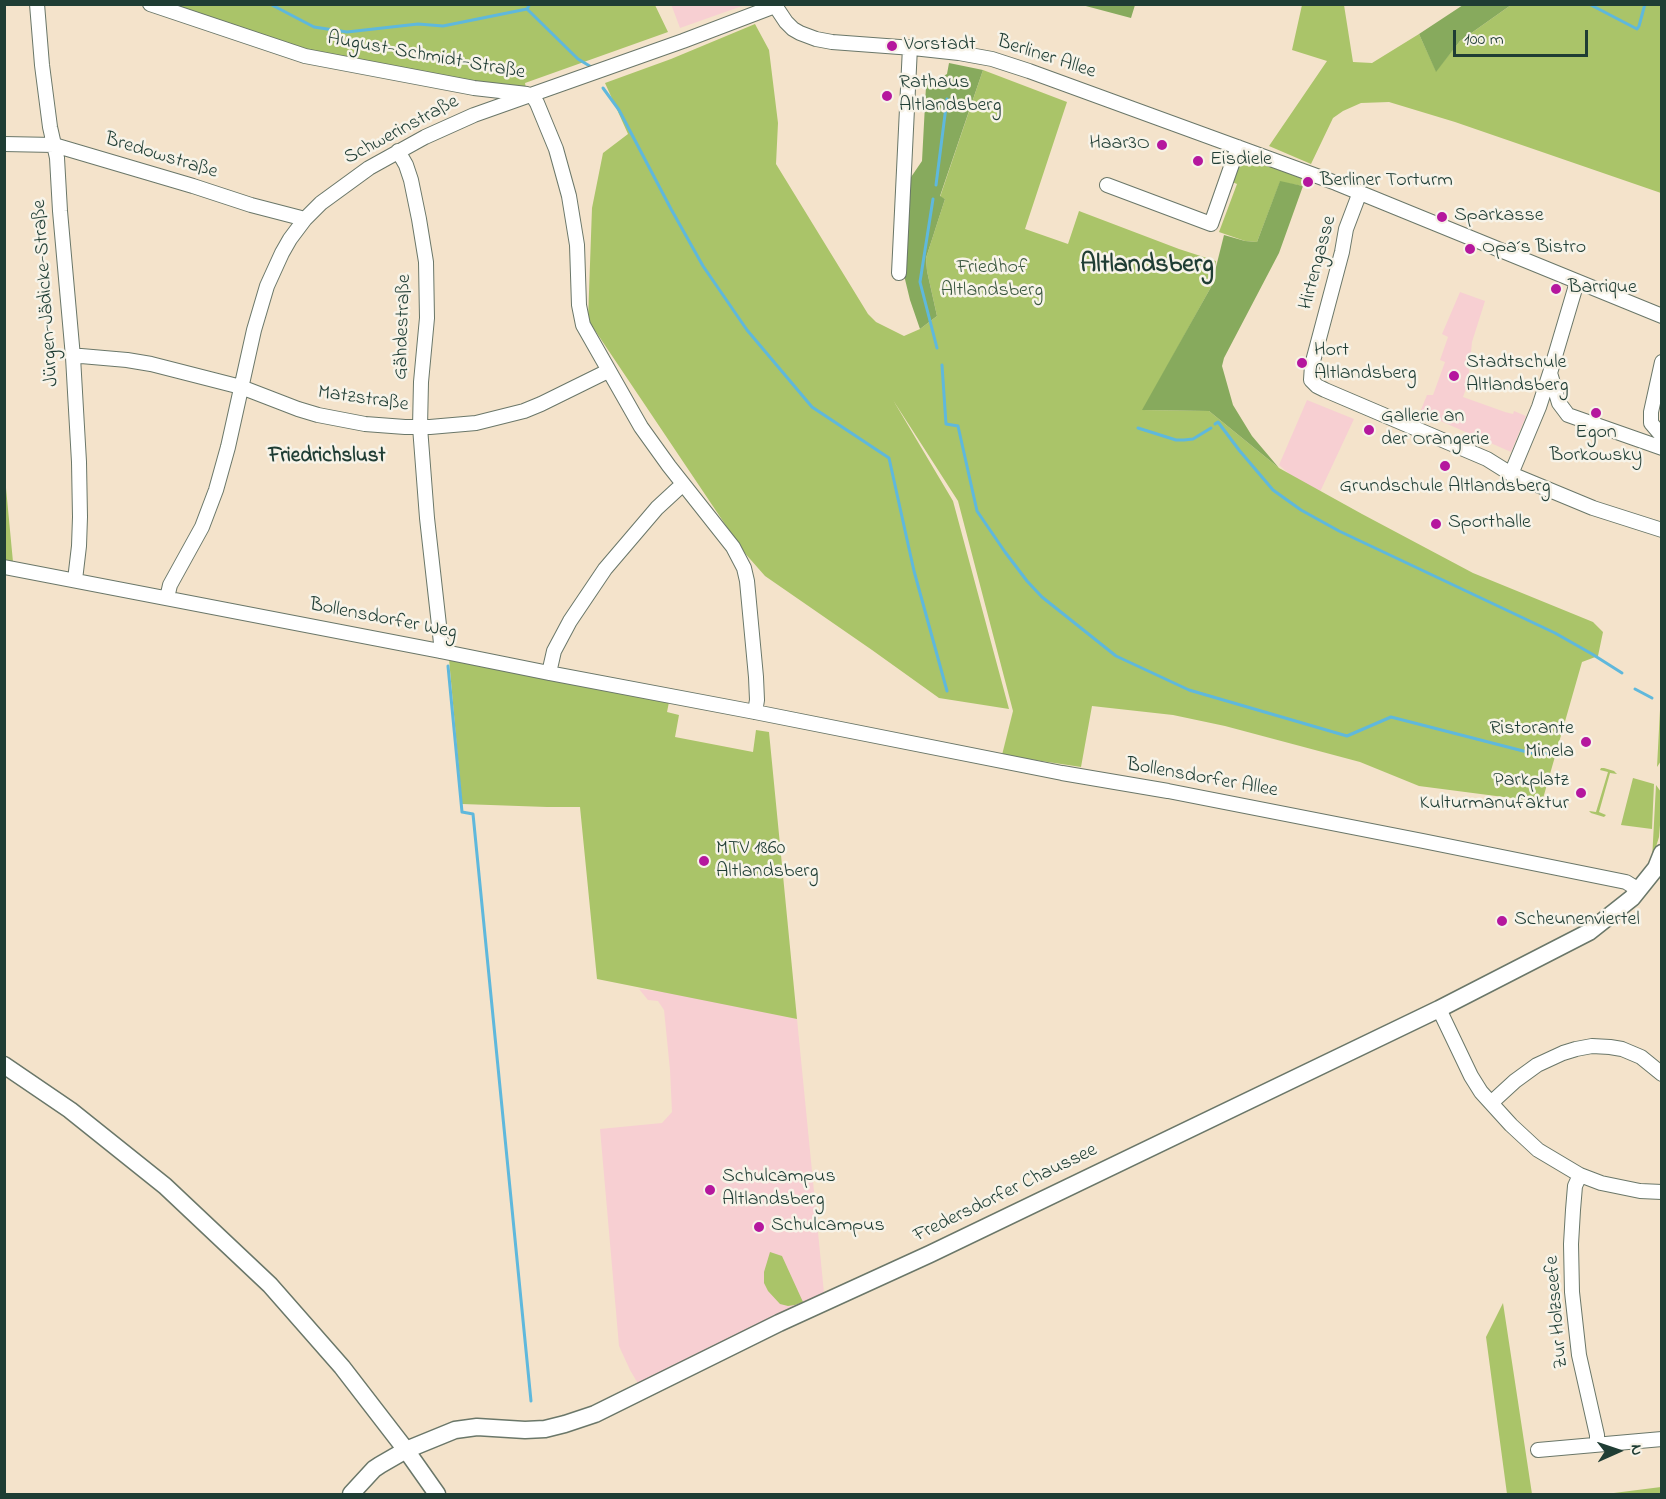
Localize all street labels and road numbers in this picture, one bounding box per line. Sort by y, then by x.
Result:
street label: August-Schmidt-Straße [325,28,527,86]
street label: Berliner Allee [994,31,1098,85]
street label: Schwerinstraße [341,91,463,171]
street label: Bredowstraße [102,128,220,186]
street label: Jürgen-Jädicke-Straße [28,199,66,387]
street label: Hirtengasse [1295,213,1343,313]
street label: Gähdestraße [390,274,418,380]
street label: Matzstraße [316,382,410,418]
street label: Bollensdorfer Weg [307,594,459,646]
street label: Bollensdorfer Allee [1124,754,1280,804]
street label: Fredersdorfer Chaussee [910,1139,1102,1249]
street label: Zur Holzseefe [1541,1254,1575,1370]

